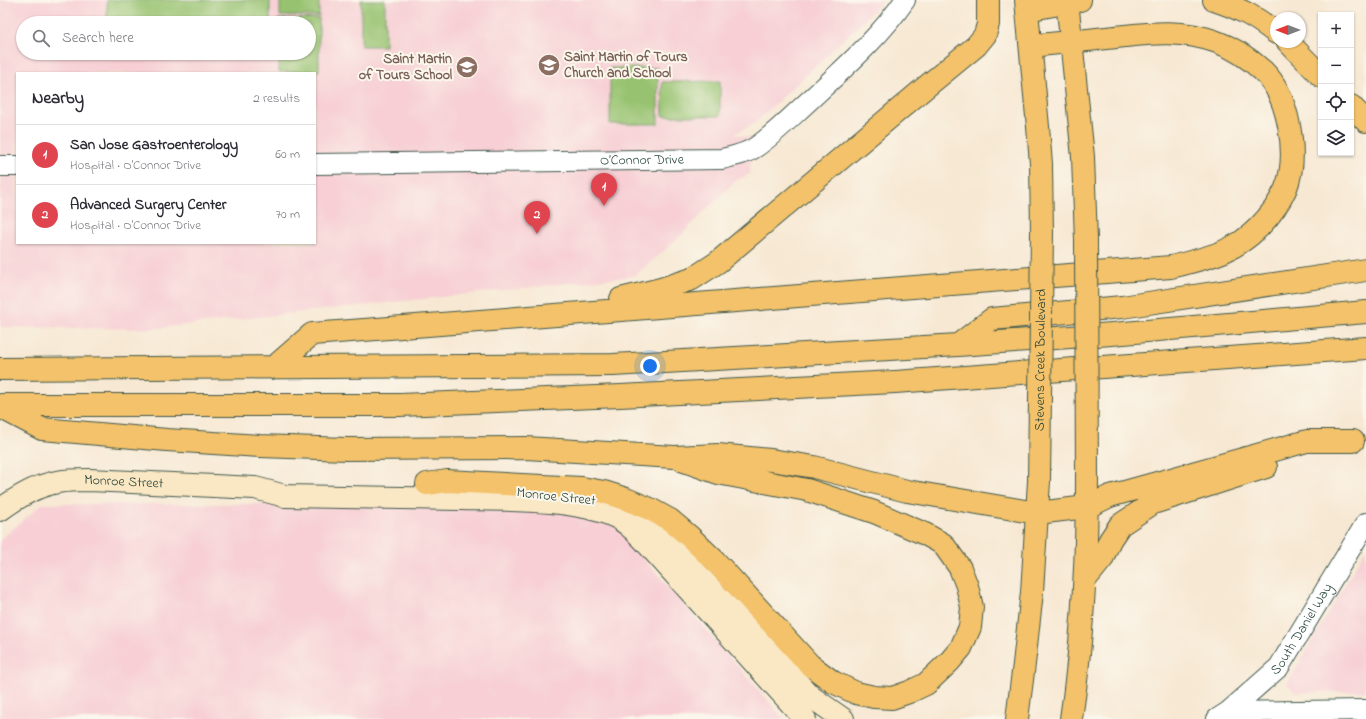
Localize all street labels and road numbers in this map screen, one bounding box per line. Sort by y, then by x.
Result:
street label: O’Connor Drive [600,149,685,171]
street label: Stevens Creek Boulevard [1029,289,1052,431]
street label: Monroe Street [84,469,164,494]
street label: Monroe Street [515,482,597,512]
street label: South Daniel Way [1266,579,1339,680]

